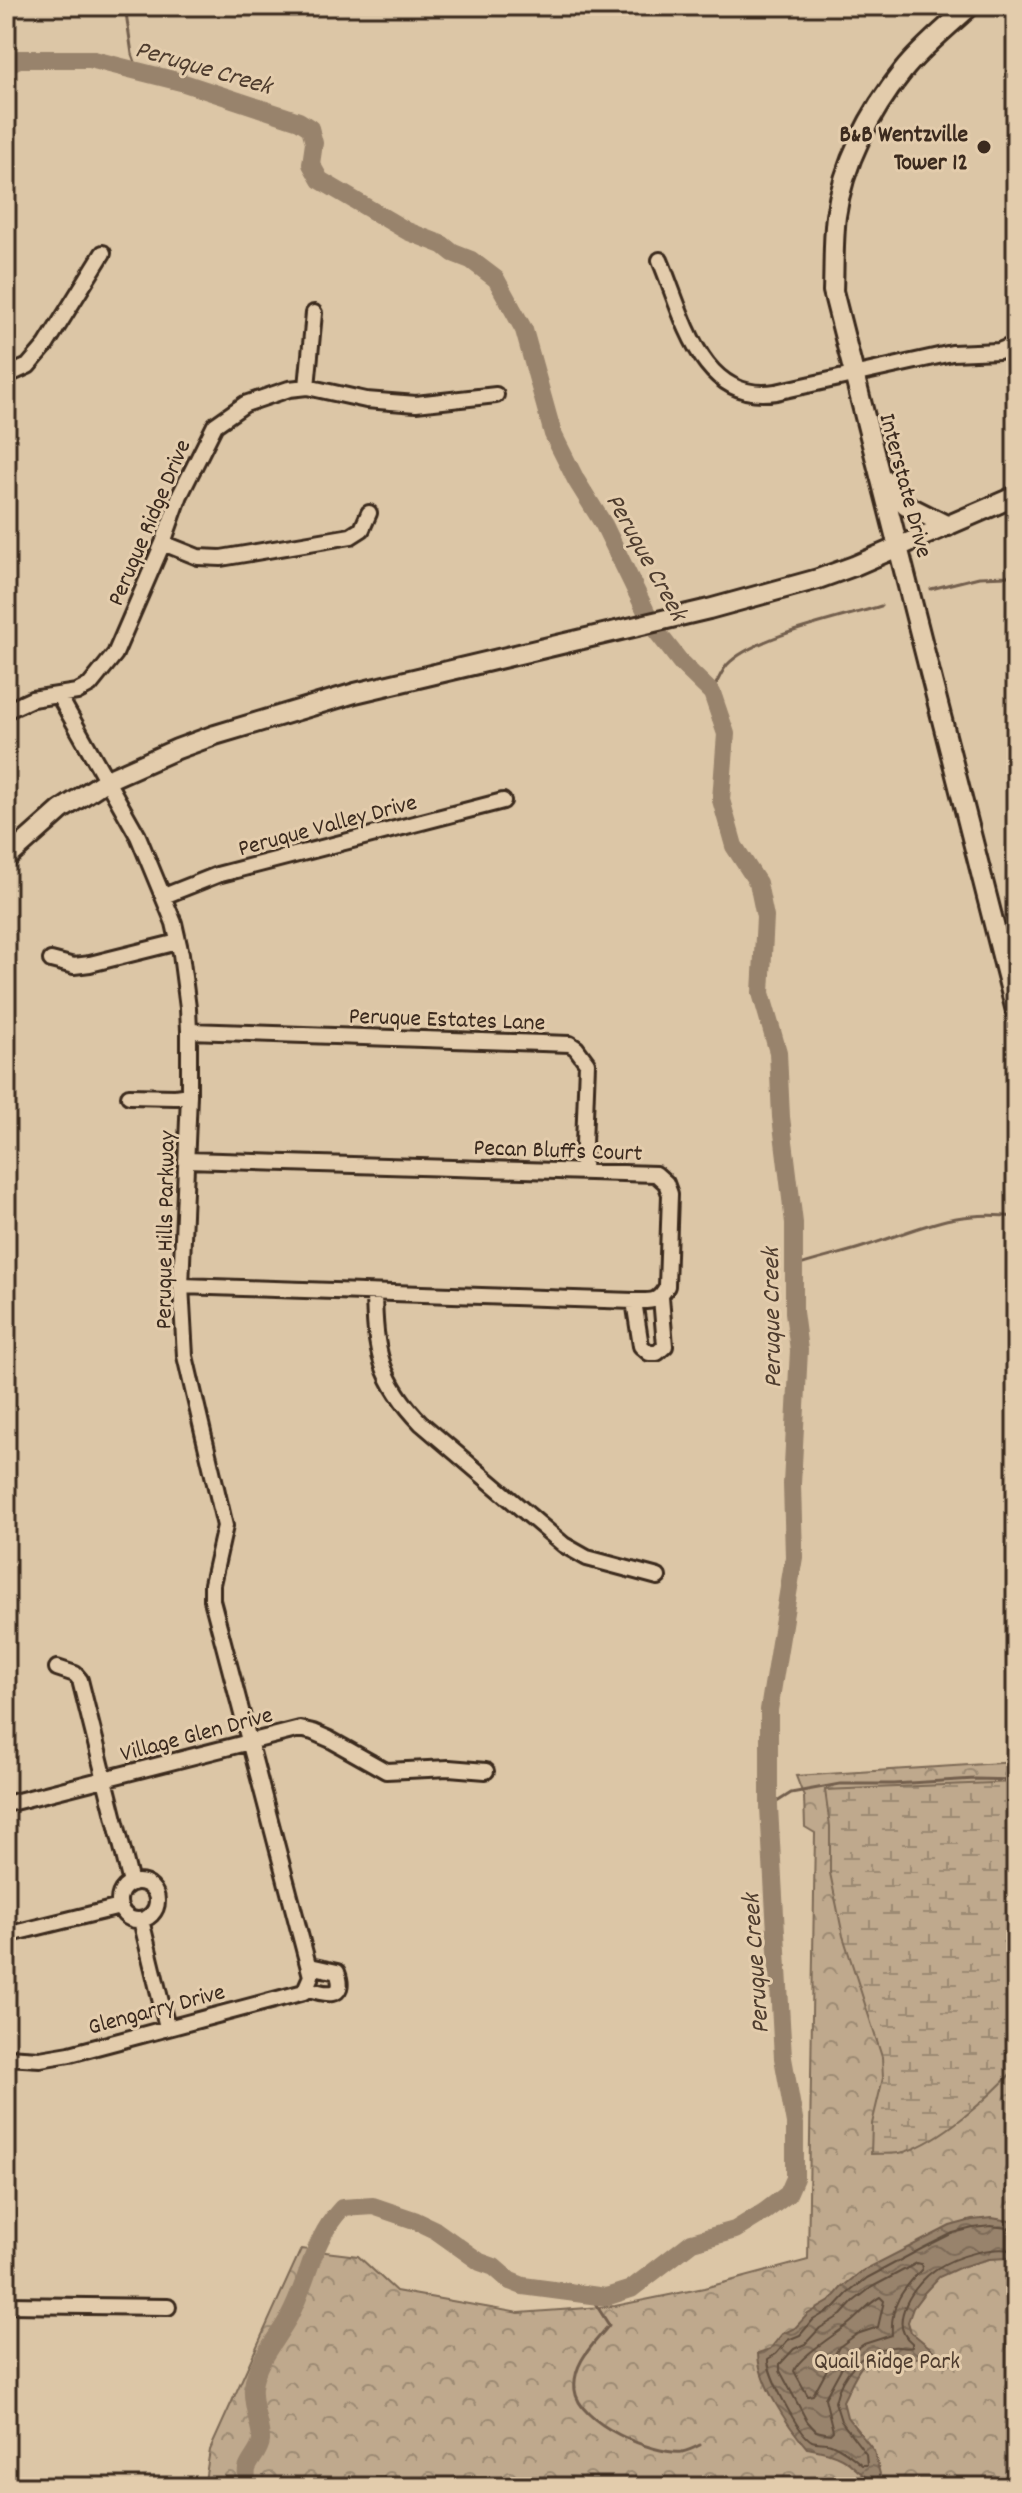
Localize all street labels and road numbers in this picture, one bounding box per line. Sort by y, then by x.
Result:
street label: Interstate Drive [868,410,940,562]
street label: Peruque Ridge Drive [100,435,201,612]
street label: Peruque Valley Drive [234,787,421,867]
street label: Peruque Estates Lane [348,1001,546,1041]
street label: Peruque Hills Parkway [148,1129,186,1330]
street label: Pecan Bluffs Court [473,1132,643,1172]
street label: Village Glen Drive [117,1699,277,1773]
street label: Glengarry Drive [85,1976,229,2046]

